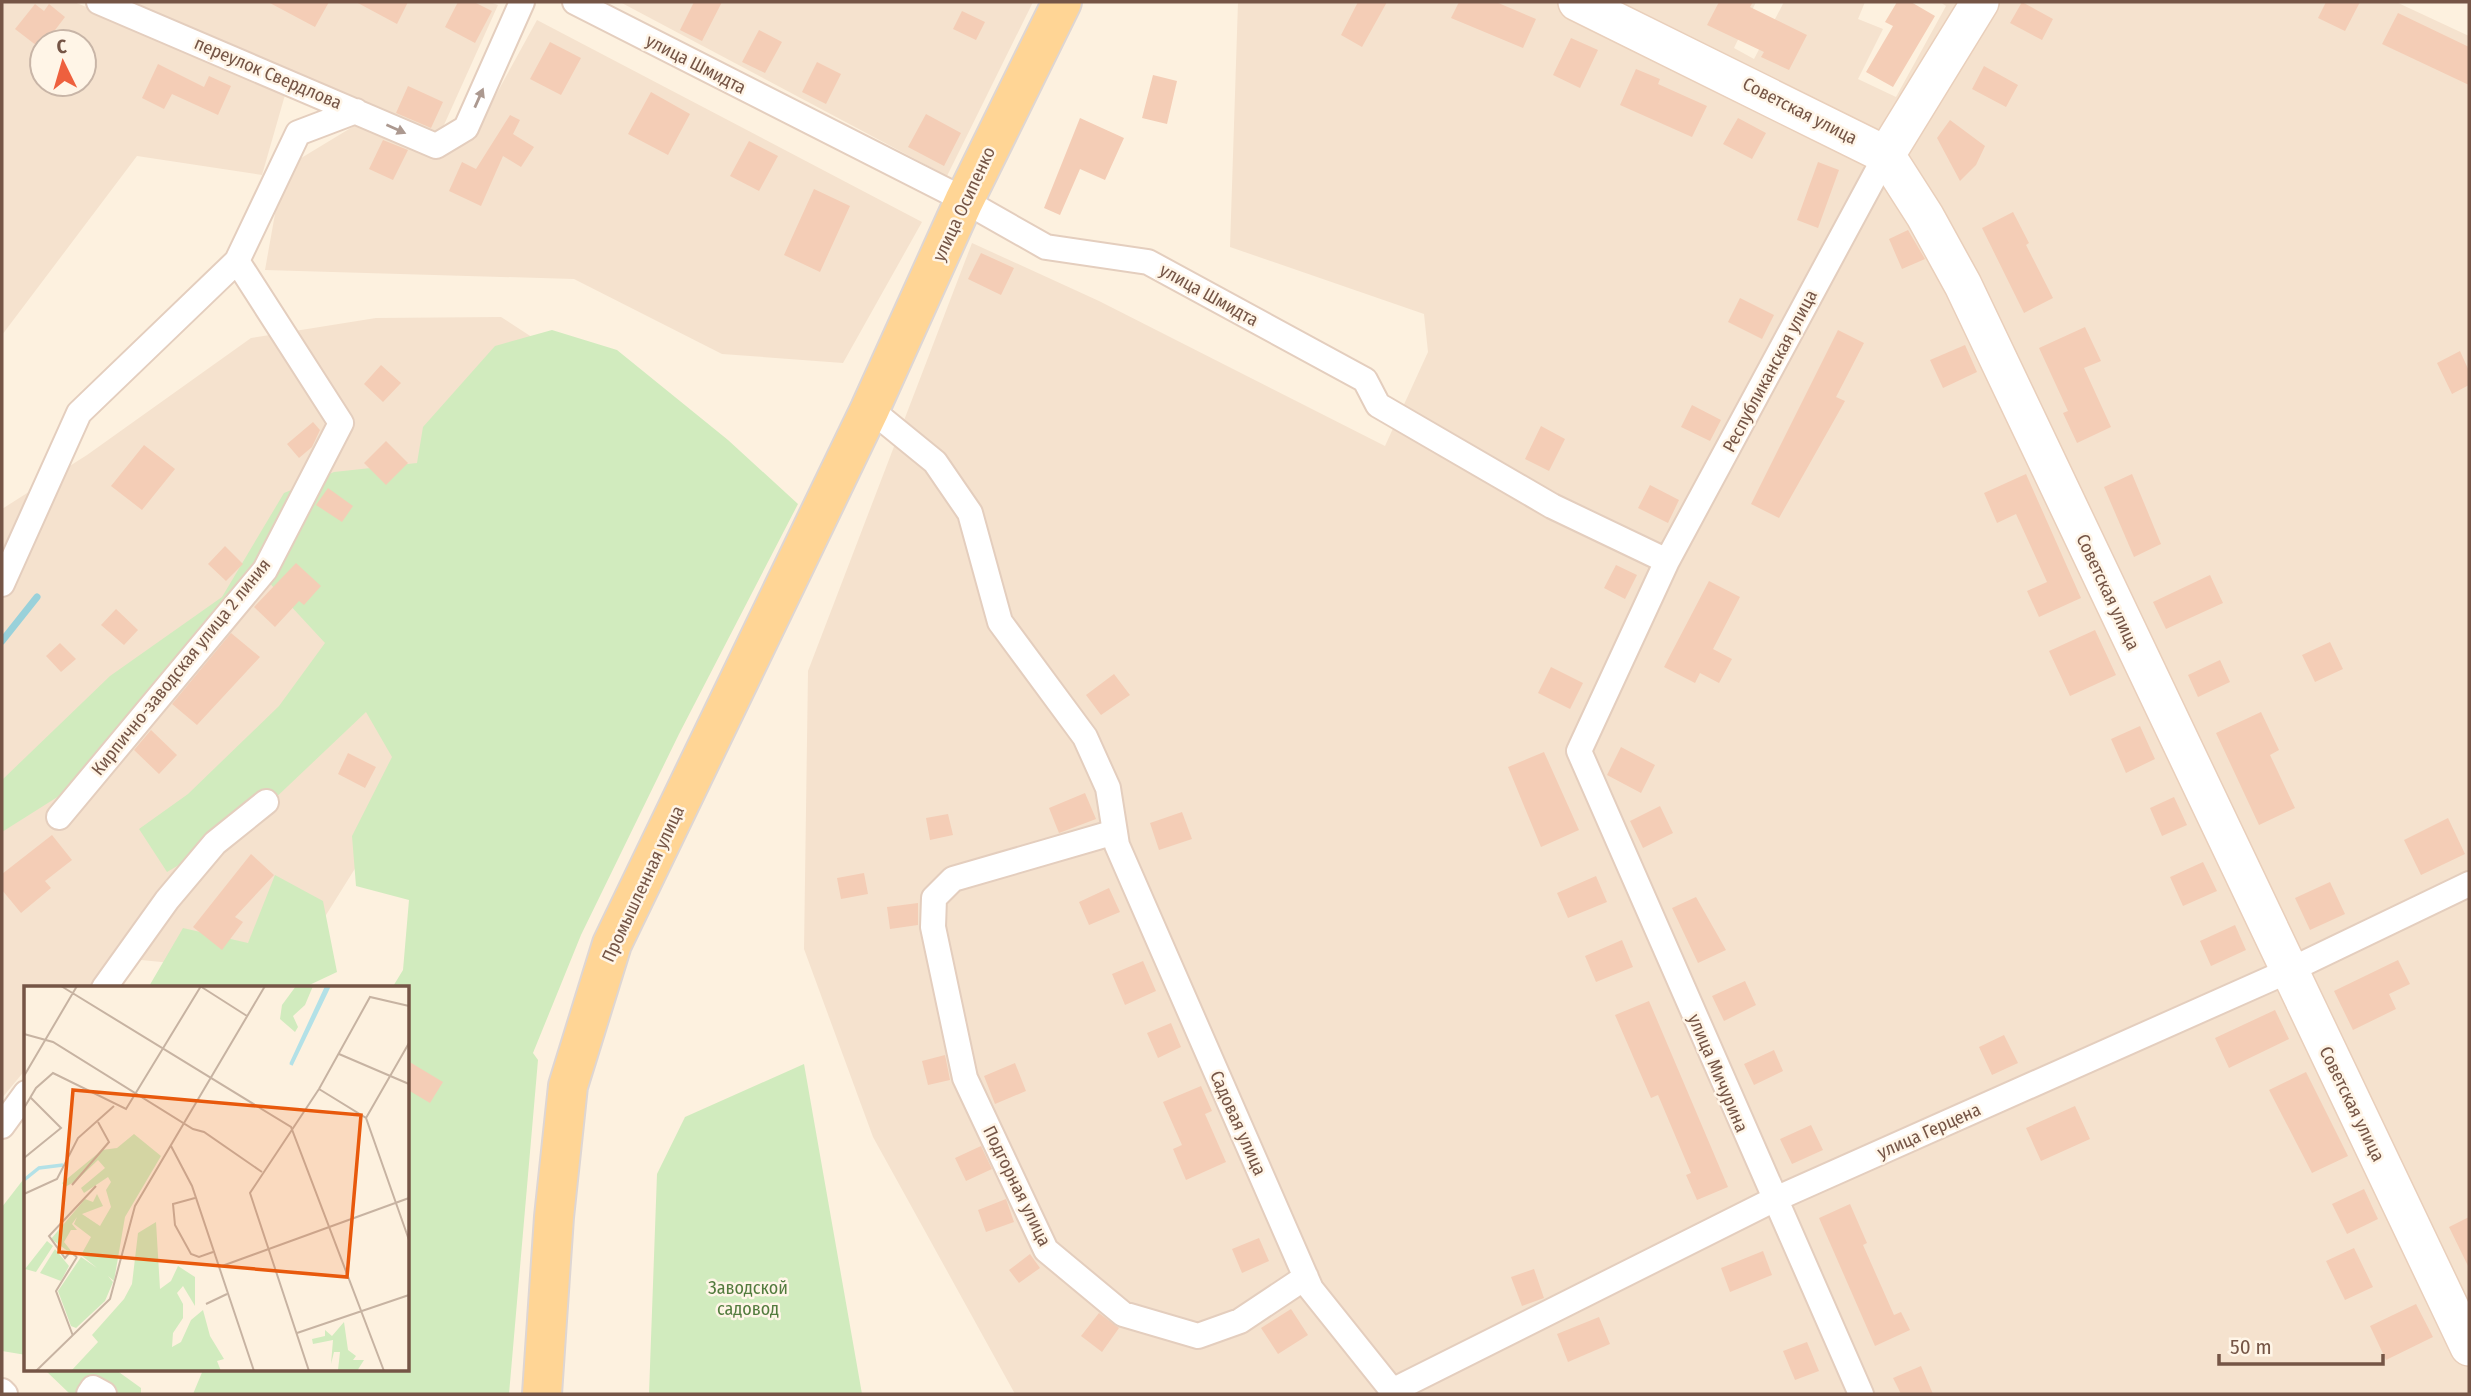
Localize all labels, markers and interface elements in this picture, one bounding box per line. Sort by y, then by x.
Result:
north arrow [28,28,98,98]
street label: улица Шмидта [642,29,750,99]
street label: переулок Свердлова [191,32,345,114]
text: С [56,35,68,58]
street label: Советская улица [1739,73,1861,149]
one-way arrow [473,88,485,108]
one-way arrow [386,123,406,135]
street label: улица Осипенко [928,143,1000,265]
street label: улица Шмидта [1156,259,1262,331]
street label: Республиканская улица [1718,286,1822,456]
street label: Советская улица [2072,530,2145,654]
street label: Кирпично-заводская улица 2 линия [87,554,275,780]
street label: Промышленная улица [597,802,689,966]
inset map [24,986,410,1372]
street label: улица Мичурина [1683,1011,1753,1136]
street label: Советская улица [2315,1043,2389,1165]
street label: Садовая улица [1205,1067,1271,1179]
street label: улица Герцена [1874,1098,1984,1164]
street label: Подгорная улица [978,1122,1056,1250]
park label: Заводской садовод [708,1277,788,1320]
scale bar [2219,1322,2384,1366]
text: 50 m [2230,1334,2272,1360]

